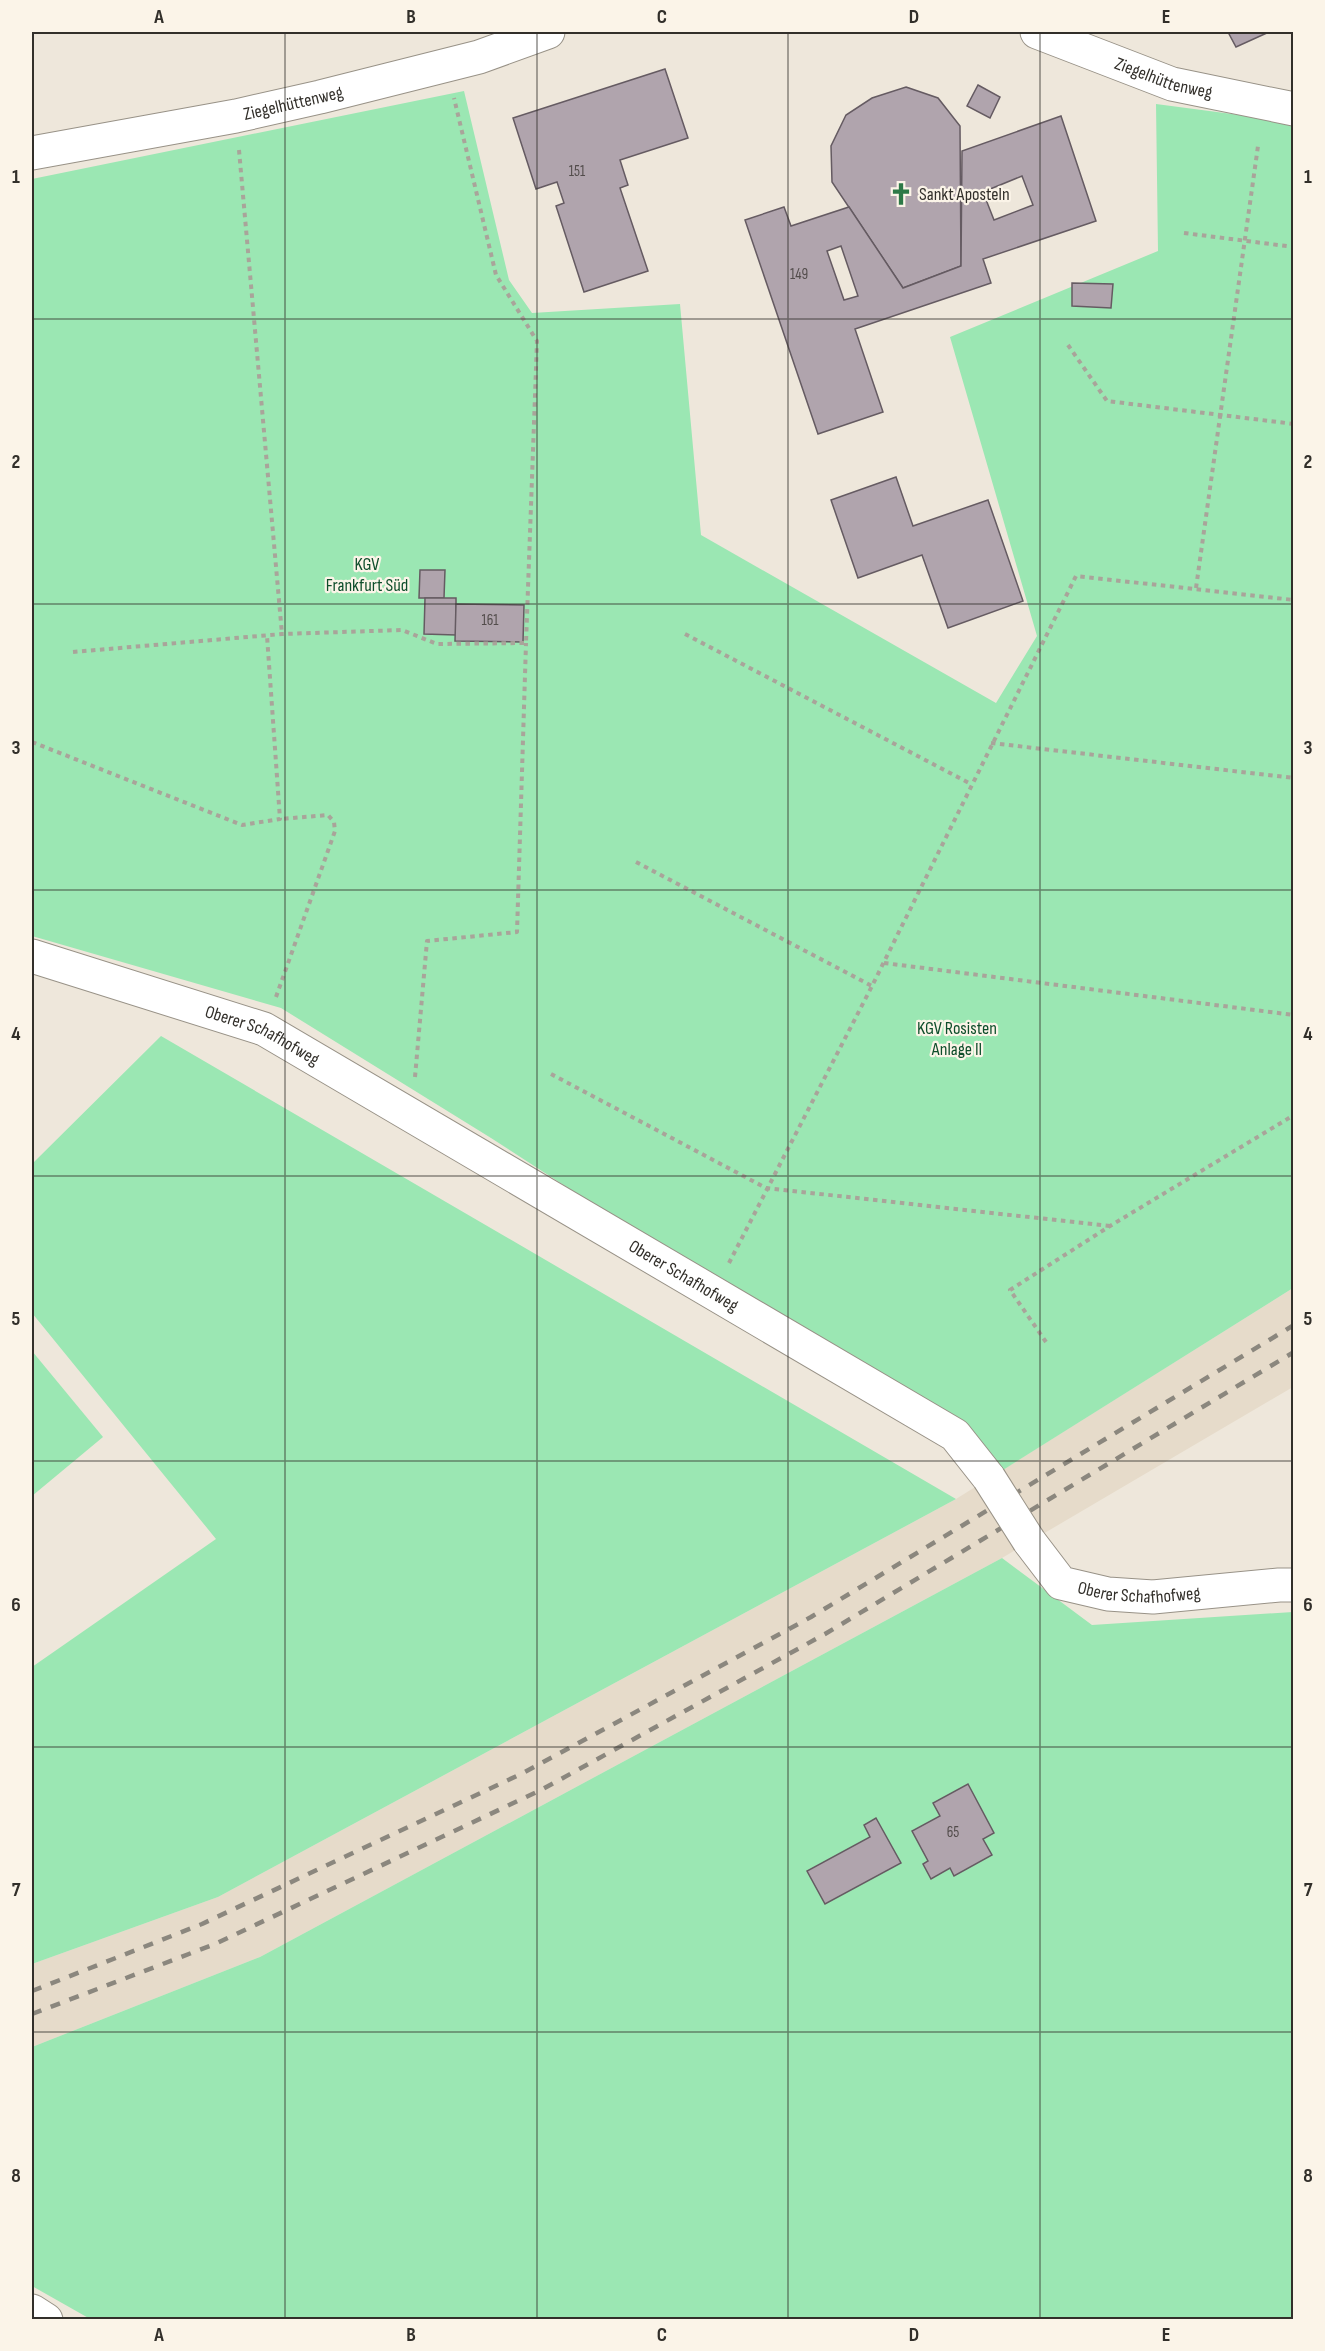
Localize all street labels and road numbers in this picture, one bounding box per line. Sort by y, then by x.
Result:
street label: Ziegelhüttenweg [1112,53,1214,103]
street label: Ziegelhüttenweg [241,81,345,124]
street label: Oberer Schafhofweg [203,1001,323,1070]
street label: Oberer Schafhofweg [625,1235,742,1316]
street label: Oberer Schafhofweg [1076,1577,1201,1608]

